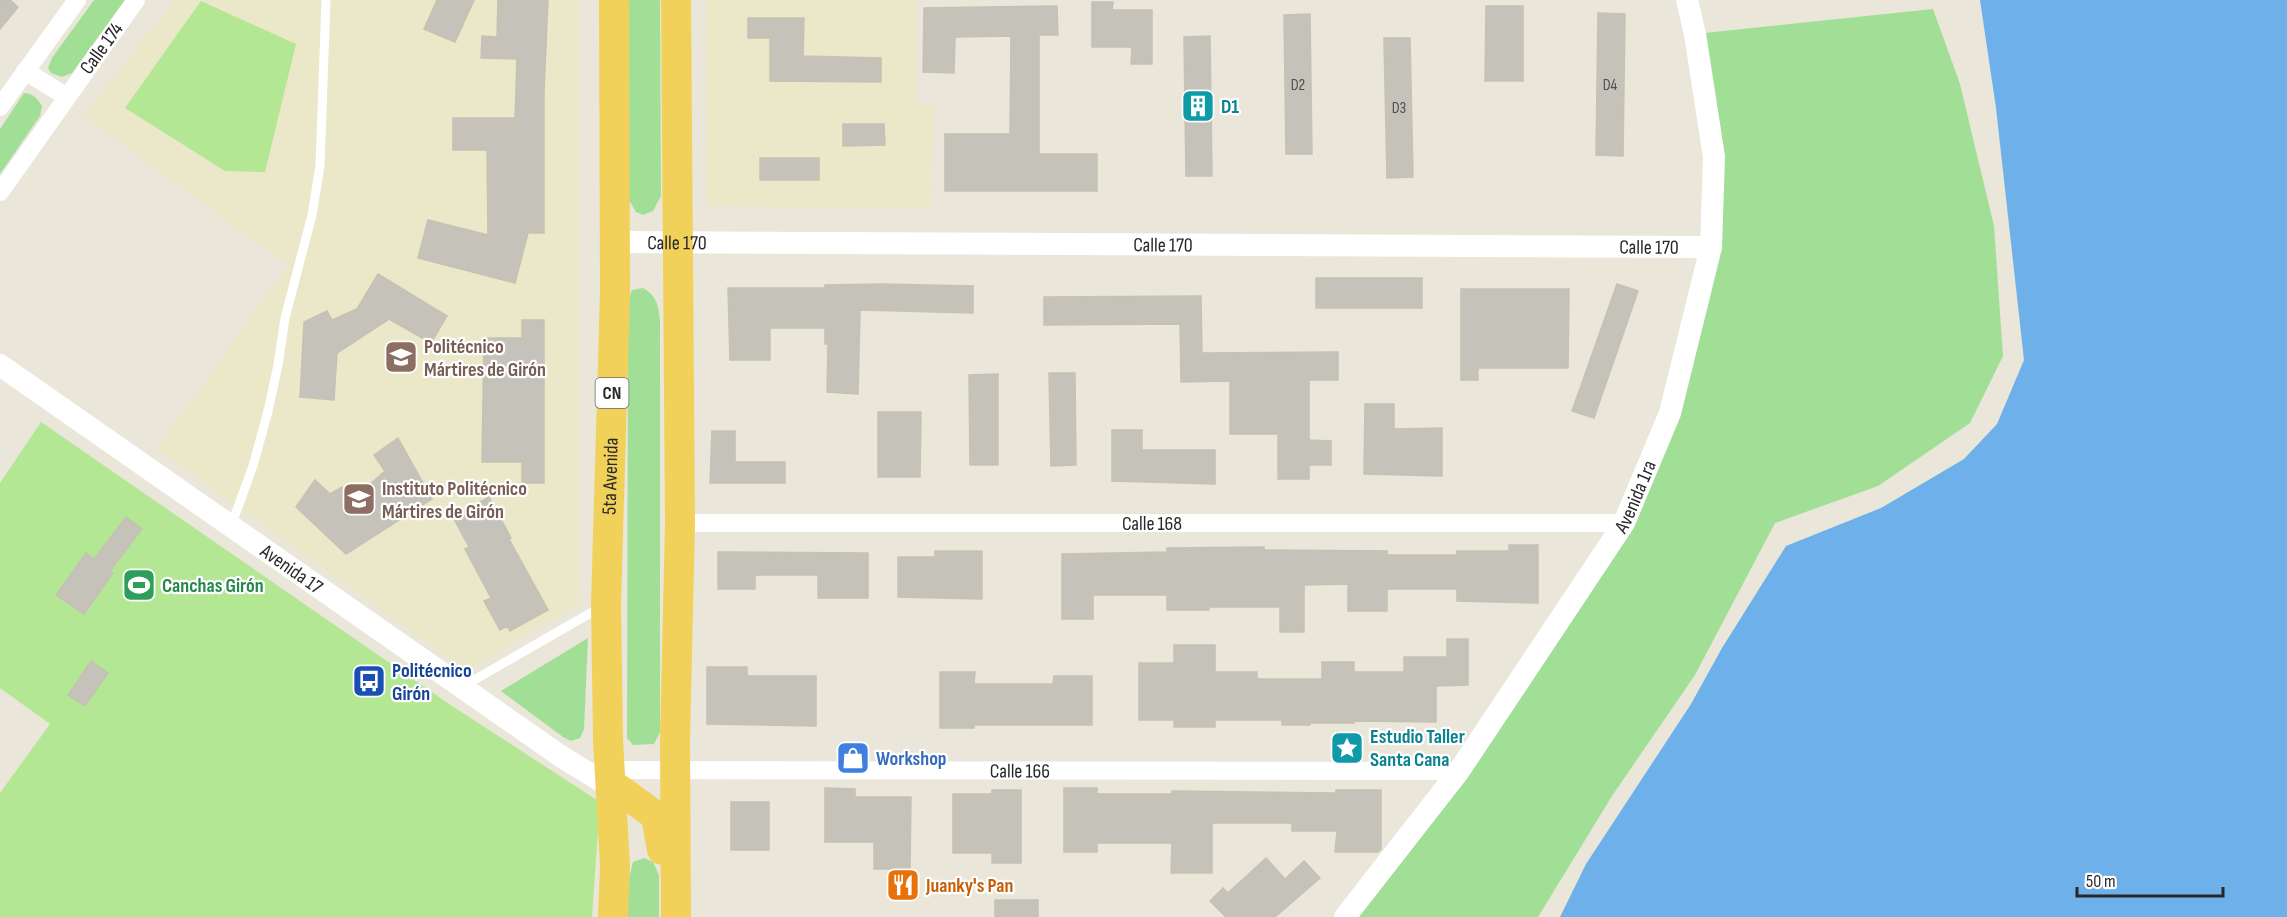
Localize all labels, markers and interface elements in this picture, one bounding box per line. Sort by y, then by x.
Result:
street label: Calle 174 [75,18,129,79]
house number: D2 [1291,76,1305,95]
house number: D4 [1603,76,1618,95]
building icon: D1 [1180,88,1216,124]
place label: D1 [1221,95,1239,119]
house number: D3 [1392,99,1406,118]
street label: Calle 170 [647,231,707,255]
street label: Calle 170 [1133,233,1193,258]
street label: Calle 170 [1619,236,1679,260]
place label: Politécnico Mártires de Girón [424,335,546,382]
school or university icon: Politécnico Mártires de Girón [383,339,419,375]
road number: CN [596,378,628,408]
street label: 5ta Avenida [598,437,624,515]
street label: Avenida 1ra [1609,457,1662,539]
place label: Instituto Politécnico Mártires de Girón [382,477,527,524]
school or university icon: Instituto Politécnico Mártires de Girón [341,481,377,517]
street label: Calle 168 [1122,512,1182,536]
street label: Avenida 17 [255,539,327,599]
sports icon: Canchas Girón [121,567,157,603]
place label: Canchas Girón [162,574,264,598]
place label: Politécnico Girón [392,659,472,706]
bus stop icon: Politécnico Girón [351,663,387,699]
place label: Estudio Taller Santa Cana [1370,725,1465,772]
place icon: Estudio Taller Santa Cana [1329,730,1365,766]
shop icon: Workshop [835,740,871,776]
place label: Workshop [876,747,947,771]
street label: Calle 166 [990,759,1050,784]
scale bar [2077,860,2222,898]
restaurant icon: Juanky's Pan [885,867,921,903]
text: 50 m [2086,871,2116,892]
place label: Juanky's Pan [925,874,1013,898]

